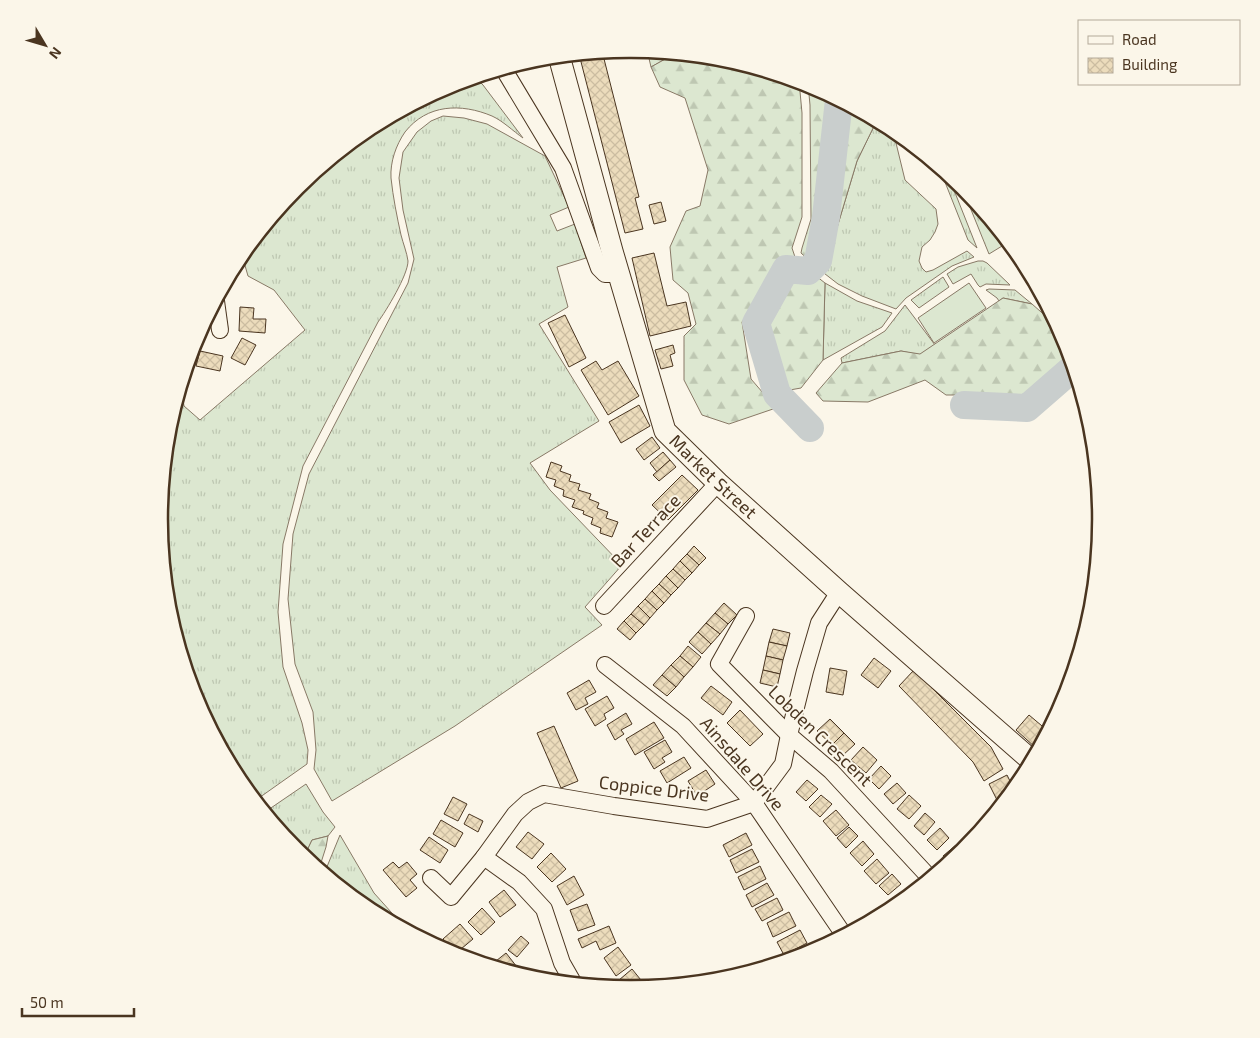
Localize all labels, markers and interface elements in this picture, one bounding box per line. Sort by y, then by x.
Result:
north arrow [20,20,70,70]
legend [1078,20,1240,85]
text: Road [1122,30,1157,48]
text: N [46,44,65,63]
text: Building [1122,55,1178,73]
street label: Market Street [665,429,762,523]
street label: Bar Terrace [606,489,685,572]
street label: Lobden Crescent [764,680,877,790]
street label: Ainsdale Drive [696,712,790,815]
street label: Coppice Drive [598,770,711,806]
scale bar [22,986,135,1018]
text: 50 m [30,993,64,1011]

